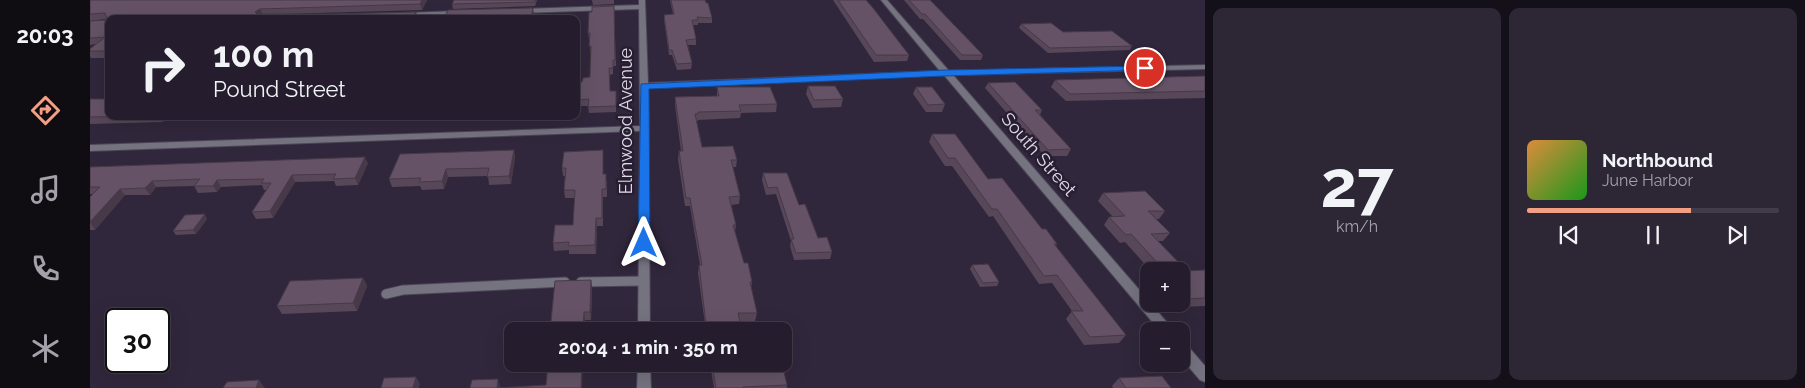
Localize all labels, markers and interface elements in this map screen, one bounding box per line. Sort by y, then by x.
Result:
text: 20:03 [16,22,74,48]
text: 100 m [213,34,314,75]
icon: right [130,35,195,100]
street label: Elmwood Avenue [615,47,636,194]
pin [1124,47,1166,89]
icon: arrive [1131,54,1159,82]
text: Pound Street [213,76,346,102]
icon: directions [28,93,63,128]
street label: South Street [997,108,1081,200]
text: 27 [1320,146,1394,222]
text: Northbound [1602,149,1713,171]
text: June Harbor [1602,171,1693,190]
icon: music [28,172,63,207]
position arrow [617,216,669,268]
text: km/h [1336,217,1378,236]
icon: previous [1555,221,1583,249]
icon: pause [1639,221,1667,249]
icon: next [1723,221,1751,249]
icon: phone [28,251,63,286]
map controls [1140,262,1190,372]
button: + [1140,262,1190,312]
speed limit sign: 30 [105,308,170,373]
button: − [1140,322,1190,372]
icon: climate [28,331,63,366]
text: 20:04 · 1 min · 350 m [558,336,738,358]

